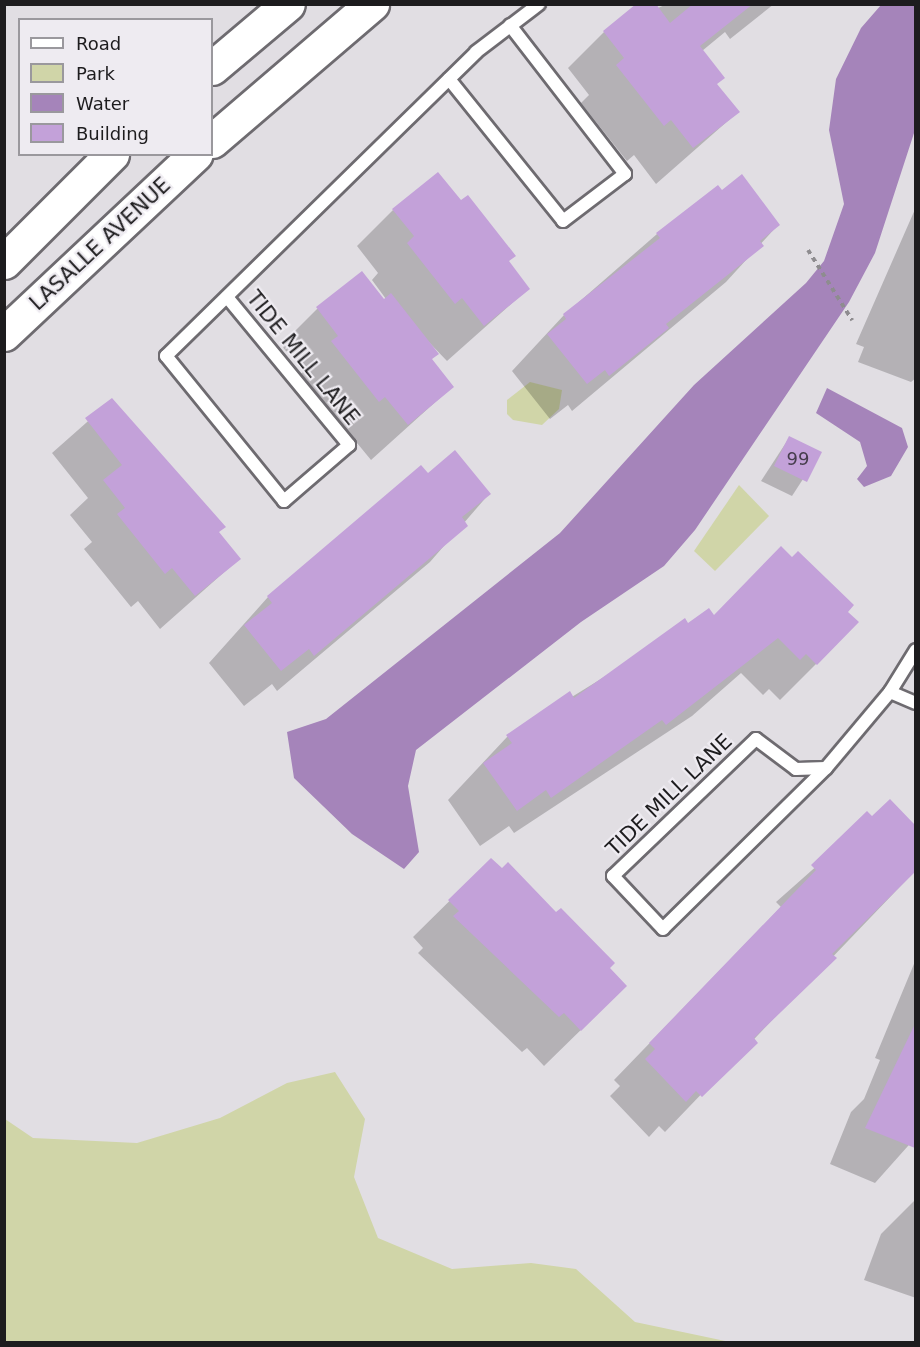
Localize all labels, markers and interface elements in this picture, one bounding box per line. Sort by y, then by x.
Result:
legend [18,18,213,156]
text: Road [76,33,121,54]
text: Park [76,63,115,84]
text: Water [76,93,129,114]
text: Building [76,123,149,144]
street label: LASALLE AVENUE [24,172,176,316]
street label: TIDE MILL LANE [241,286,365,430]
house number: 99 [787,448,809,470]
street label: TIDE MILL LANE [601,729,737,861]

